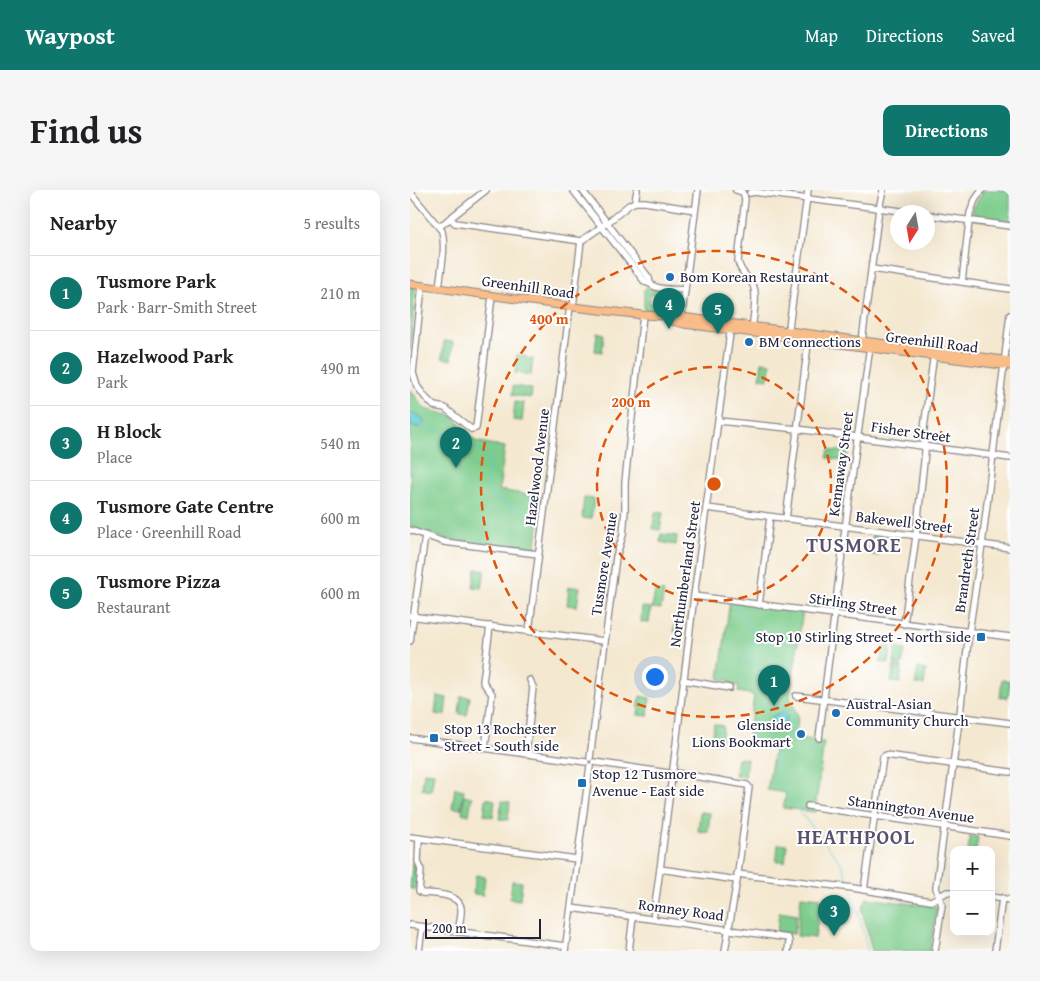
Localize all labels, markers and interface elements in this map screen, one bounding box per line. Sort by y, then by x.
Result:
text: Waypost [25,18,115,53]
text: Map [805,22,838,49]
text: Directions [866,22,943,49]
text: Saved [971,22,1015,49]
text: Find us [30,105,143,156]
button: Directions [883,105,1010,156]
north arrow [890,205,935,250]
text: Nearby [50,207,117,238]
text: 5 results [303,211,360,235]
place label: Bom Korean Restaurant [680,266,830,287]
text: Tusmore Park [97,267,216,295]
street label: Greenhill Road [481,270,576,303]
marker: Bom Korean Restaurant [664,271,676,283]
text: 1 [62,281,70,305]
text: 210 m [320,281,360,305]
pin: 4 [653,288,685,329]
pin: 5 [702,293,734,334]
text: Park · Barr-Smith Street [97,295,257,319]
text: 400 m [529,308,569,329]
street label: Greenhill Road [885,325,980,358]
place label: BM Connections [759,331,861,352]
marker: BM Connections [743,336,755,348]
text: Hazelwood Park [97,342,233,370]
text: 2 [62,356,70,380]
text: 490 m [320,356,360,380]
text: Park [97,370,128,394]
text: 200 m [611,391,651,412]
street label: Hazelwood Avenue [519,407,554,527]
street label: Kennaway Street [823,409,858,518]
street label: Fisher Street [870,416,953,448]
text: H Block [97,417,161,445]
pin: 2 [440,427,472,468]
text: 3 [62,431,70,455]
text: 540 m [320,431,360,455]
text: Place [97,445,132,469]
centre of rings [705,475,723,493]
text: Tusmore Gate Centre [97,492,274,520]
street label: Northumberland Street [664,499,705,649]
street label: Bakewell Street [855,505,954,538]
street label: Brandreth Street [949,505,984,614]
text: 4 [62,506,70,530]
text: 600 m [320,506,360,530]
street label: Tusmore Avenue [585,511,622,617]
text: Place · Greenhill Road [97,520,241,544]
district label: TUSMORE [806,530,902,559]
text: Tusmore Pizza [97,567,220,595]
text: 5 [62,581,70,605]
text: 600 m [320,581,360,605]
street label: Stirling Street [808,587,899,620]
text: Restaurant [97,595,171,619]
place label: Stop 10 Stirling Street - North side [755,626,971,647]
marker: Stop 10 Stirling Street - North side [975,631,987,643]
your location [642,664,668,690]
pin: 1 [758,665,790,706]
place label: Austral-Asian Community Church [846,693,969,731]
marker: Austral-Asian Community Church [830,707,842,719]
place label: Glenside Lions Bookmart [692,714,792,752]
place label: Stop 13 Rochester Street - South side [444,718,559,756]
marker: Glenside Lions Bookmart [795,728,807,740]
marker: Stop 13 Rochester Street - South side [428,732,440,744]
place label: Stop 12 Tusmore Avenue - East side [592,763,704,801]
marker: Stop 12 Tusmore Avenue - East side [576,777,588,789]
street label: Stannington Avenue [847,789,976,828]
district label: HEATHPOOL [797,822,915,851]
map controls [950,846,995,936]
button: + [950,846,995,891]
button: − [950,891,995,936]
street label: Romney Road [637,893,725,926]
pin: 3 [818,895,850,936]
scale bar [425,916,541,939]
text: 200 m [432,918,467,938]

